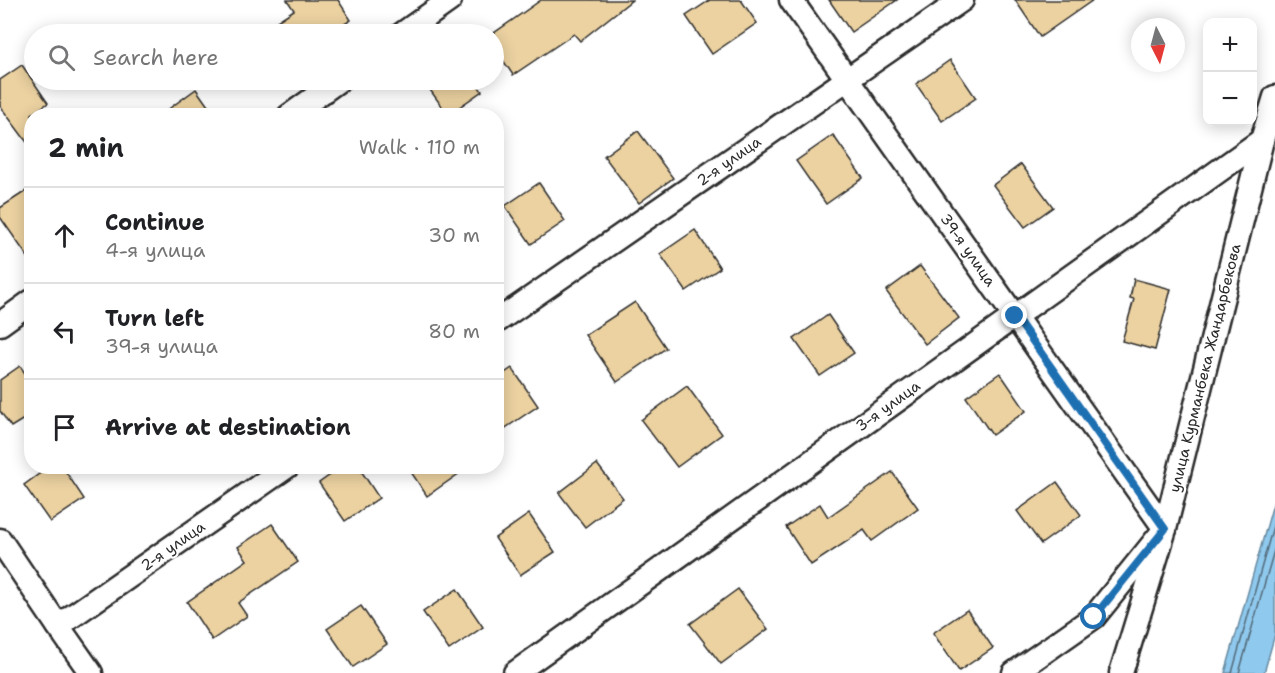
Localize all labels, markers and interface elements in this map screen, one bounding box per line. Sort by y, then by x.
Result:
north arrow [1131,18,1185,72]
map controls [1203,18,1257,126]
button: + [1203,18,1257,72]
search box [24,24,504,90]
icon: search [45,41,78,74]
text: Search here [93,43,219,72]
button: − [1203,72,1257,126]
text: 2 min [48,130,124,165]
street label: 2-я улица [693,131,766,190]
text: Walk · 110 m [359,134,480,160]
text: Continue [105,208,205,237]
street label: 39-я улица [936,210,1001,291]
icon: ahead [48,219,81,252]
text: 30 m [428,222,480,248]
text: 4-я улица [105,237,205,263]
street label: улица Курманбека Жандарбекова [1164,241,1246,495]
route end [1001,302,1027,328]
text: Turn left [105,304,204,333]
icon: left [48,315,81,348]
text: 80 m [428,318,480,344]
text: 39-я улица [105,333,218,359]
street label: 3-я улица [852,375,925,436]
icon: arrive [48,411,81,444]
text: Arrive at destination [105,413,351,442]
street label: 2-я улица [137,516,210,575]
route start [1080,603,1106,629]

